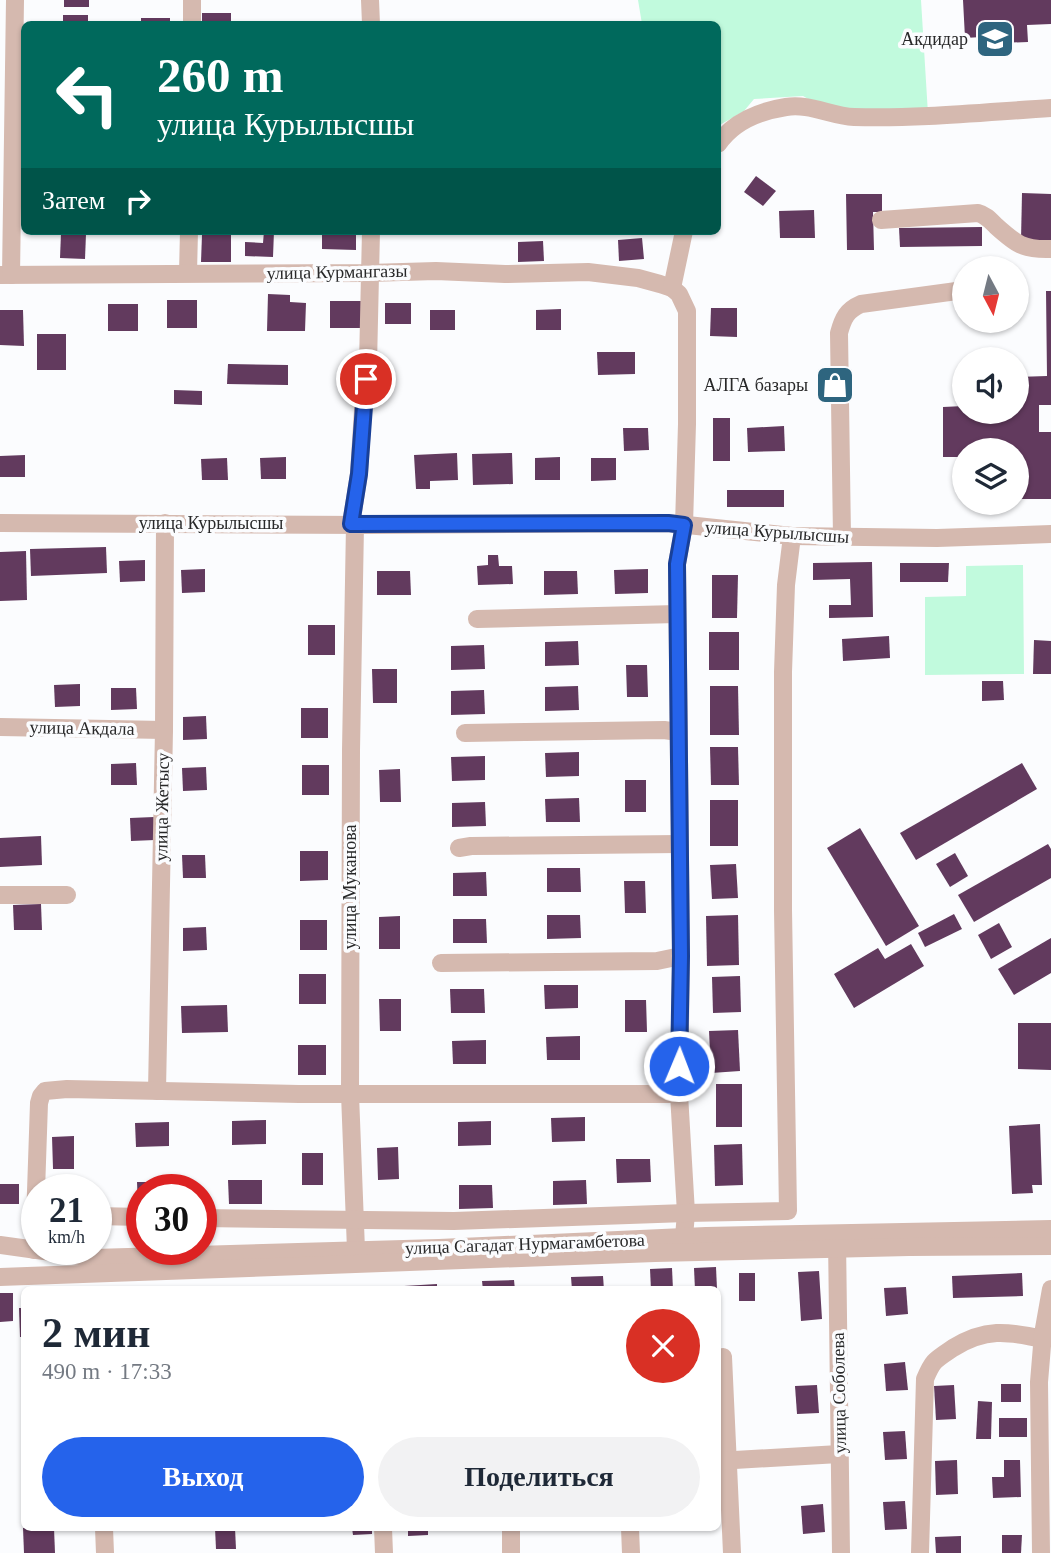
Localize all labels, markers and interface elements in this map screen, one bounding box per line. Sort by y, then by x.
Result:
school or university icon: Акдидар [974,18,1016,60]
place label: Акдидар [901,29,968,49]
text: 260 m [157,48,284,103]
icon: left [42,49,133,140]
text: улица Курылысшы [157,106,414,142]
icon: right [119,182,157,220]
text: Затем [42,186,105,215]
north arrow [952,256,1029,332]
map controls [952,256,1029,515]
street label: улица Курмангазы [266,261,408,283]
button: sound [952,347,1029,424]
pin [336,349,396,409]
icon: arrive [347,360,385,398]
shop icon: АЛГА базары [814,364,856,406]
place label: АЛГА базары [704,375,808,395]
button: layers [952,438,1029,515]
street label: улица Курылысшы [139,513,283,533]
street label: улица Курылысшы [704,517,850,547]
street label: улица Акдала [29,717,135,739]
street label: улица Жетысу [151,752,173,862]
street label: улица Муканова [340,825,360,949]
position arrow [642,1029,716,1103]
speed limit sign: 30 [126,1174,217,1265]
text: 21 [49,1191,84,1230]
text: km/h [48,1227,85,1247]
street label: улица Сагадат Нурмагамбетова [405,1230,645,1258]
button: close [626,1309,700,1383]
text: 2 мин [42,1310,151,1356]
street label: улица Соболева [828,1332,850,1454]
text: 490 m · 17:33 [42,1359,172,1384]
button: Выход [42,1437,364,1517]
button: Поделиться [378,1437,700,1517]

